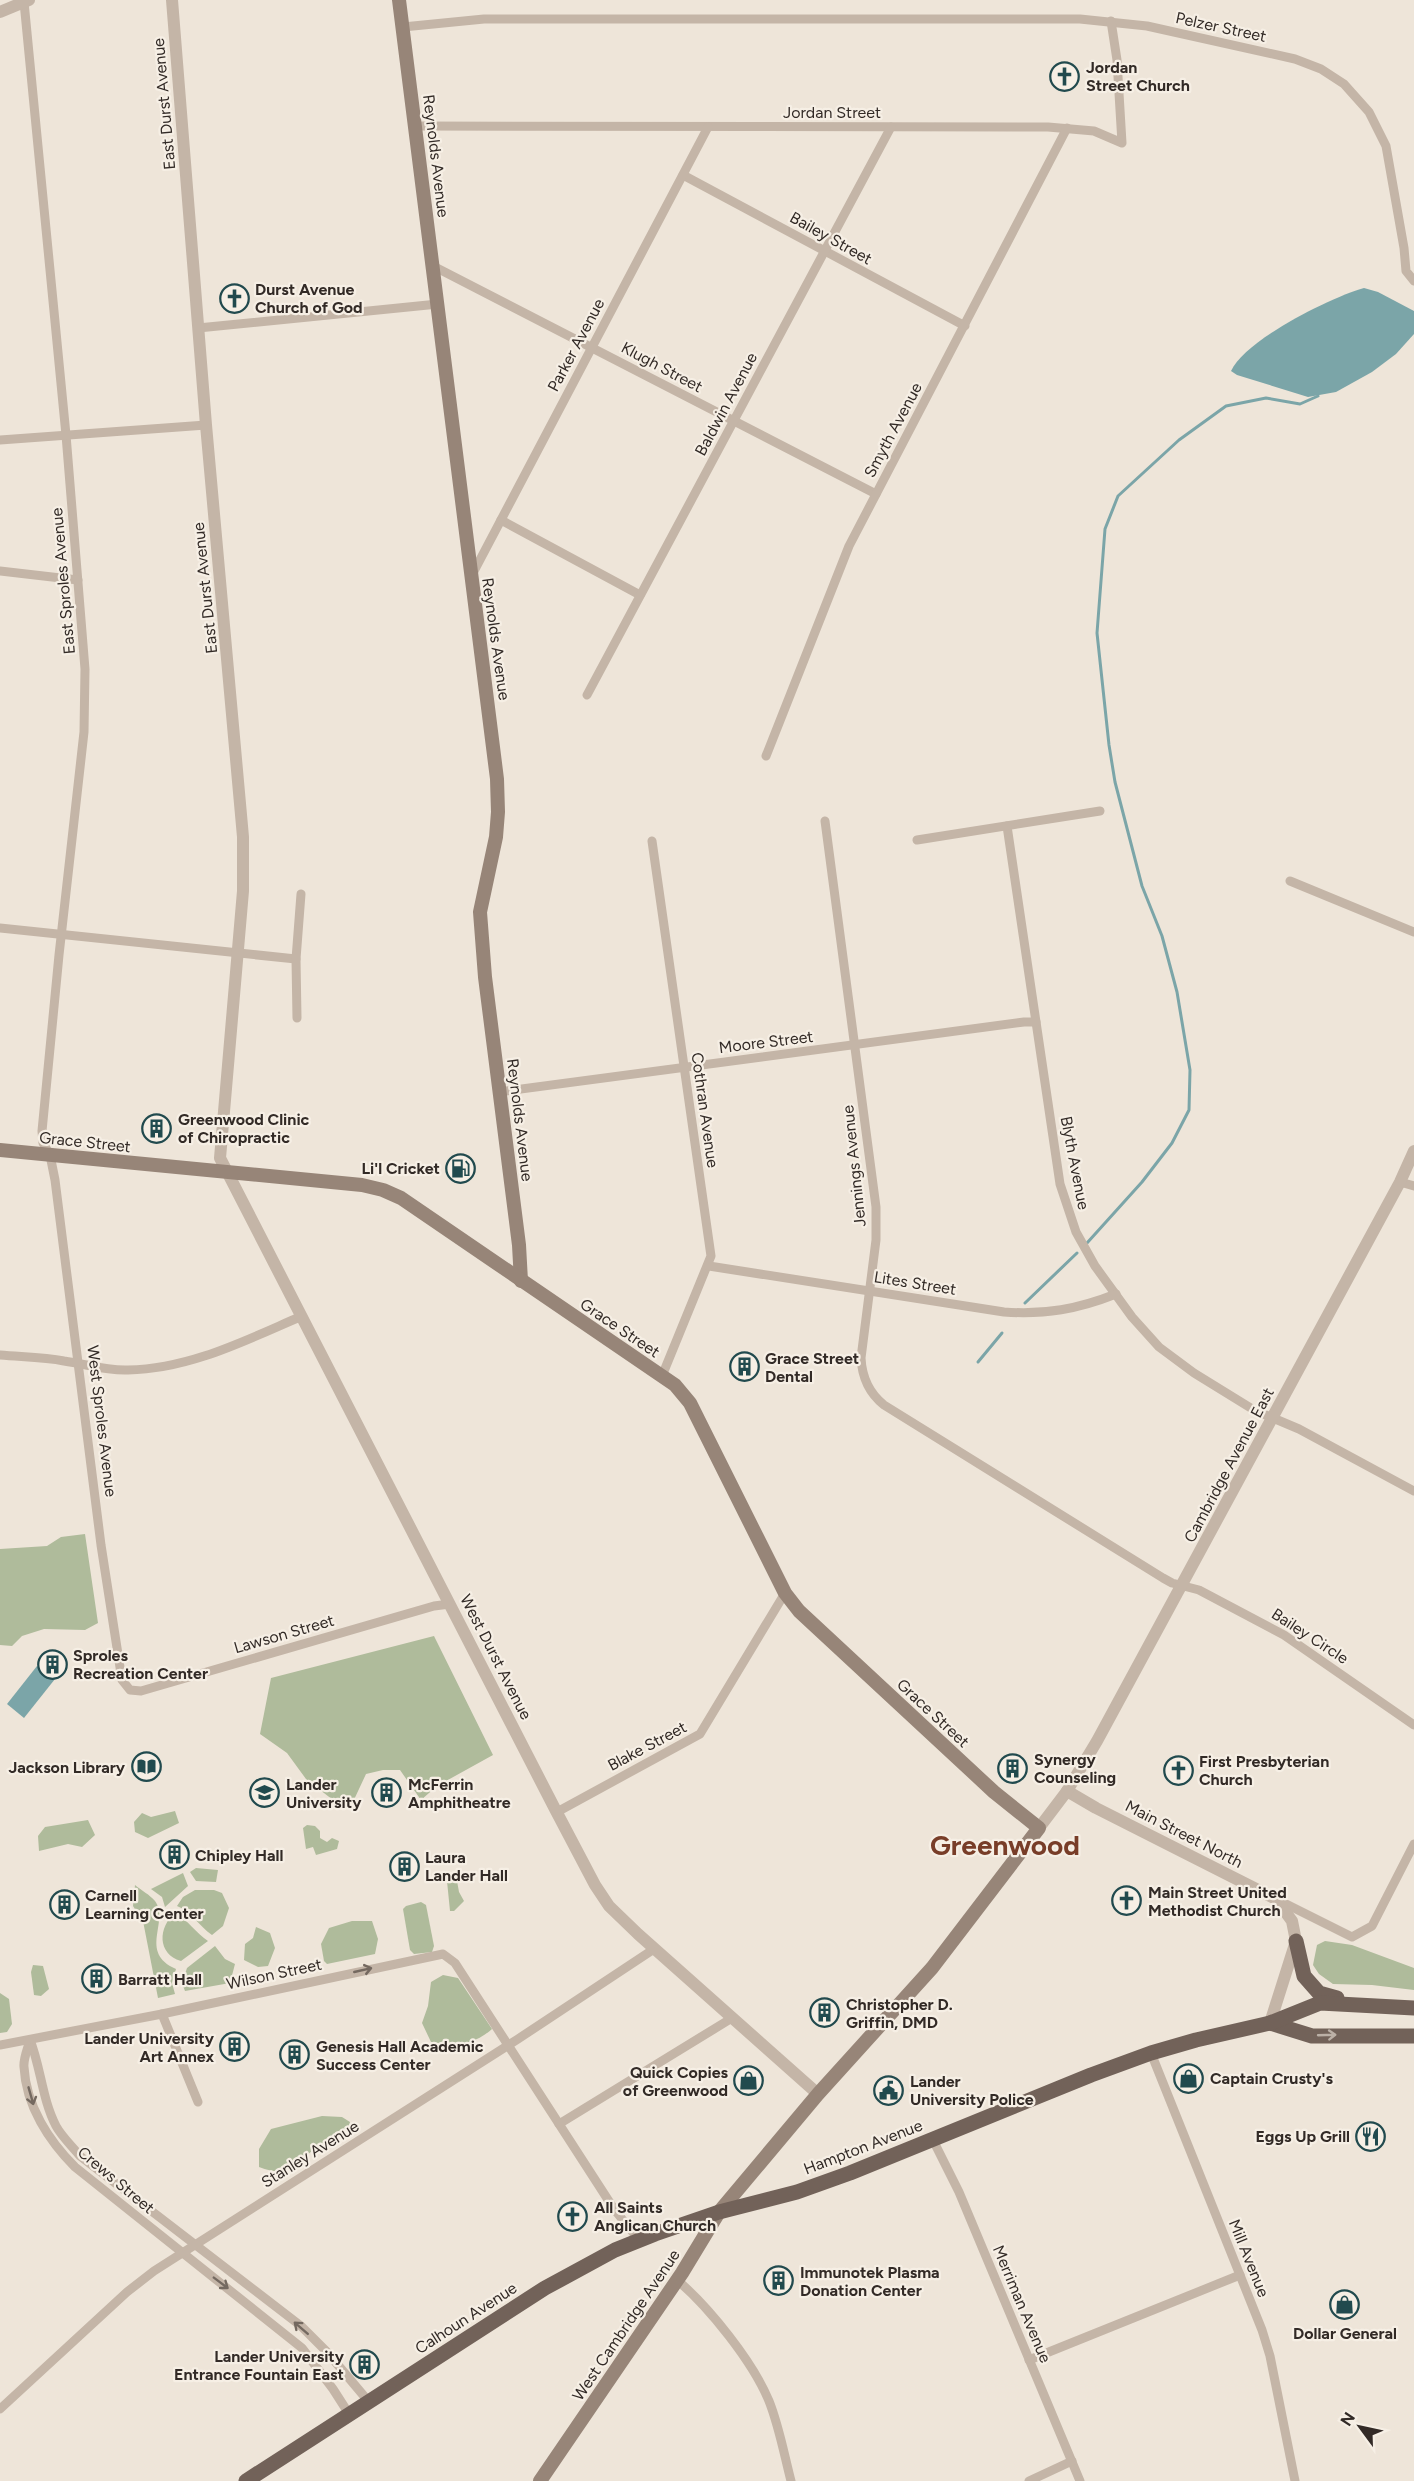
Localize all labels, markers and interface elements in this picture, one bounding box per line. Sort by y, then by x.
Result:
street label: Pelzer Street [1174,8,1268,46]
street label: East Durst Avenue [149,37,179,171]
place label: Jordan Street Church [1086,58,1190,95]
church icon: Jordan Street Church [1049,60,1081,92]
street label: Reynolds Avenue [419,94,453,219]
street label: Jordan Street [783,103,881,122]
street label: Bailey Street [787,208,875,268]
place label: Durst Avenue Church of God [255,280,363,317]
church icon: Durst Avenue Church of God [218,282,250,314]
street label: Parker Avenue [544,295,609,395]
street label: Klugh Street [618,338,706,396]
street label: Baldwin Avenue [691,349,761,459]
street label: Smyth Avenue [860,379,926,481]
street label: East Sproles Avenue [47,507,79,655]
street label: East Durst Avenue [189,521,221,655]
street label: Reynolds Avenue [478,576,514,702]
street label: Moore Street [718,1027,814,1057]
street label: Cothran Avenue [687,1051,723,1169]
street label: Reynolds Avenue [503,1058,537,1183]
street label: Jennings Avenue [838,1104,870,1228]
place label: Greenwood Clinic of Chiropractic [178,1110,310,1147]
building icon: Greenwood Clinic of Chiropractic [141,1112,173,1144]
street label: Blyth Avenue [1057,1115,1093,1212]
street label: Grace Street [38,1128,132,1156]
fuel station icon: Li'l Cricket [445,1152,477,1184]
place label: Li'l Cricket [361,1159,440,1178]
street label: Lites Street [873,1267,957,1299]
street label: Grace Street [577,1294,663,1362]
street label: West Sproles Avenue [83,1344,121,1498]
place label: Grace Street Dental [765,1349,859,1386]
building icon: Grace Street Dental [728,1351,760,1383]
street label: Cambridge Avenue East [1180,1384,1278,1546]
street label: West Durst Avenue [456,1591,536,1723]
street label: Bailey Circle [1268,1604,1352,1668]
street label: Lawson Street [232,1611,336,1657]
place label: Sproles Recreation Center [73,1646,208,1683]
building icon: Sproles Recreation Center [36,1648,68,1680]
street label: Grace Street [893,1675,973,1751]
street label: Blake Street [604,1717,690,1775]
place label: Synergy Counseling [1034,1750,1116,1787]
library icon: Jackson Library [130,1751,162,1783]
building icon: Synergy Counseling [997,1752,1029,1784]
place label: First Presbyterian Church [1199,1752,1329,1789]
church icon: First Presbyterian Church [1162,1754,1194,1786]
place label: Jackson Library [8,1758,126,1777]
place label: Lander University [286,1775,362,1812]
place label: McFerrin Amphitheatre [408,1775,511,1812]
school or university icon: Lander University [249,1777,281,1809]
building icon: McFerrin Amphitheatre [371,1777,403,1809]
street label: Main Street North [1122,1796,1246,1872]
district label: Greenwood [930,1828,1080,1862]
building icon: Chipley Hall [158,1839,190,1871]
place label: Chipley Hall [195,1846,283,1865]
place label: Laura Lander Hall [425,1848,508,1885]
building icon: Laura Lander Hall [388,1850,420,1882]
place label: Main Street United Methodist Church [1148,1883,1287,1920]
church icon: Main Street United Methodist Church [1111,1885,1143,1917]
place label: Carnell Learning Center [85,1886,204,1923]
building icon: Carnell Learning Center [48,1888,80,1920]
street label: Wilson Street [225,1955,323,1993]
building icon: Barratt Hall [81,1963,113,1995]
one-way arrow [353,1964,372,1975]
place label: Barratt Hall [118,1970,202,1989]
place label: Christopher D. Griffin, DMD [846,1995,953,2032]
building icon: Christopher D. Griffin, DMD [809,1997,841,2029]
place label: Lander University Art Annex [84,2029,215,2066]
one-way arrow [1317,2029,1336,2041]
building icon: Lander University Art Annex [219,2031,251,2063]
place label: Genesis Hall Academic Success Center [316,2037,484,2074]
building icon: Genesis Hall Academic Success Center [279,2039,311,2071]
shop icon: Captain Crusty's [1173,2062,1205,2094]
place label: Quick Copies of Greenwood [623,2063,729,2100]
shop icon: Quick Copies of Greenwood [733,2065,765,2097]
place label: Captain Crusty's [1210,2069,1333,2088]
place label: Lander University Police [910,2072,1034,2109]
public building icon: Lander University Police [873,2074,905,2106]
one-way arrow [26,2086,37,2105]
street label: Stanley Avenue [258,2116,363,2192]
street label: Hampton Avenue [801,2116,925,2178]
restaurant icon: Eggs Up Grill [1355,2120,1387,2152]
place label: Eggs Up Grill [1255,2127,1350,2146]
street label: Crews Street [74,2142,158,2218]
place label: All Saints Anglican Church [594,2198,716,2235]
church icon: All Saints Anglican Church [557,2200,589,2232]
street label: Mill Avenue [1225,2216,1273,2300]
street label: Merriman Avenue [989,2242,1055,2366]
street label: West Cambridge Avenue [568,2246,684,2404]
place label: Immunotek Plasma Donation Center [800,2263,940,2300]
building icon: Immunotek Plasma Donation Center [763,2265,795,2297]
one-way arrow [212,2277,228,2290]
street label: Calhoun Avenue [412,2278,521,2358]
shop icon: Dollar General [1329,2289,1361,2321]
one-way arrow [294,2321,309,2335]
place label: Dollar General [1293,2324,1397,2343]
place label: Lander University Entrance Fountain East [174,2347,345,2384]
building icon: Lander University Entrance Fountain East [349,2349,381,2381]
north arrow [1330,2397,1390,2457]
text: N [1337,2409,1359,2429]

